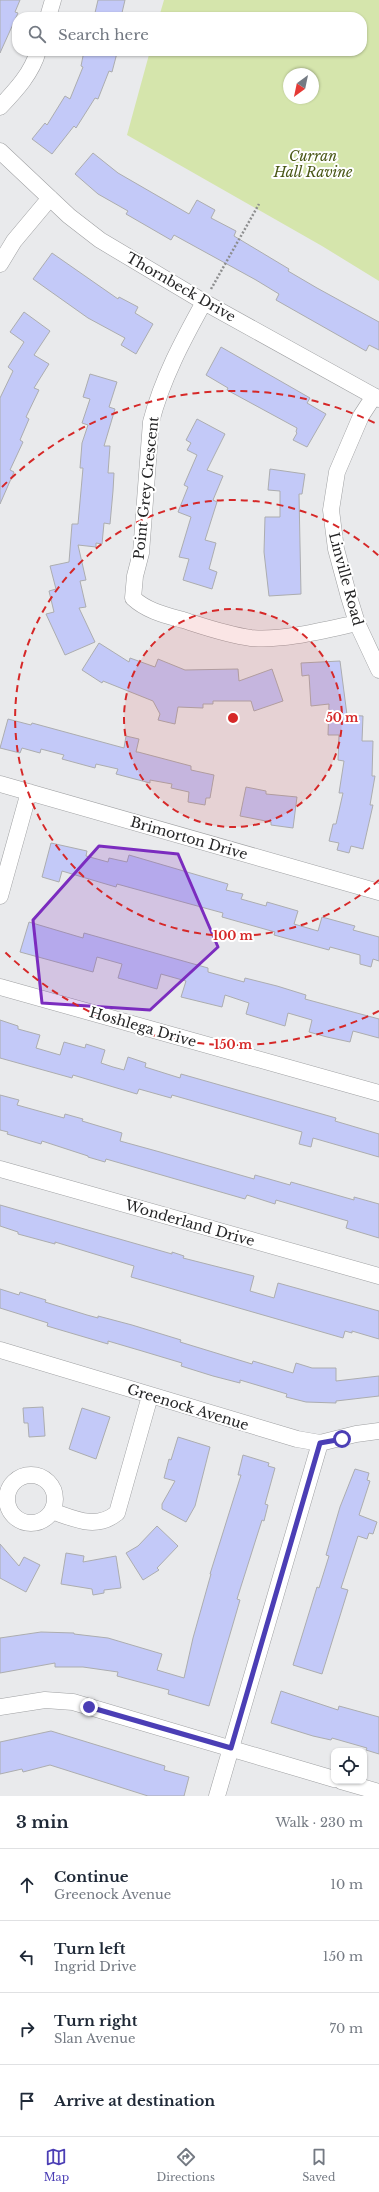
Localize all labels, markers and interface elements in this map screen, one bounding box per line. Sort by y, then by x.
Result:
search box [12,12,367,56]
icon: search [26,23,48,45]
text: Search here [58,25,149,44]
north arrow [283,68,319,104]
park label: Curran Hall Ravine [272,147,353,181]
street label: Thornbeck Drive [123,248,239,326]
street label: Point Grey Crescent [130,415,163,560]
street label: Linville Road [325,530,367,628]
text: 50 m [326,710,359,725]
centre of rings [226,711,240,725]
street label: Brimorton Drive [128,813,250,863]
text: 100 m [213,928,254,943]
street label: Hoshlega Drive [87,1003,199,1051]
text: 150 m [214,1037,253,1052]
street label: Wonderland Drive [122,1196,257,1250]
street label: Greenock Avenue [125,1380,251,1434]
route start [333,1430,351,1448]
route end [80,1698,98,1716]
map controls [331,1748,367,1784]
button: locate [331,1748,367,1784]
text: 3 min [16,1812,69,1833]
text: Walk · 230 m [275,1814,363,1831]
text: Continue [54,1867,129,1886]
icon: ahead [16,1874,38,1896]
text: 10 m [330,1876,363,1893]
text: Greenock Avenue [54,1886,171,1903]
text: Turn left [54,1939,125,1958]
icon: left [16,1946,38,1968]
text: 150 m [323,1948,363,1965]
text: Ingrid Drive [54,1958,136,1975]
text: Turn right [54,2011,137,2030]
icon: right [16,2018,38,2040]
text: 70 m [330,2020,363,2037]
text: Slan Avenue [54,2030,135,2047]
icon: arrive [16,2090,38,2112]
text: Arrive at destination [54,2091,215,2110]
tab: Map [44,2146,69,2184]
tab: Directions [156,2146,215,2184]
tab: Saved [302,2146,335,2184]

